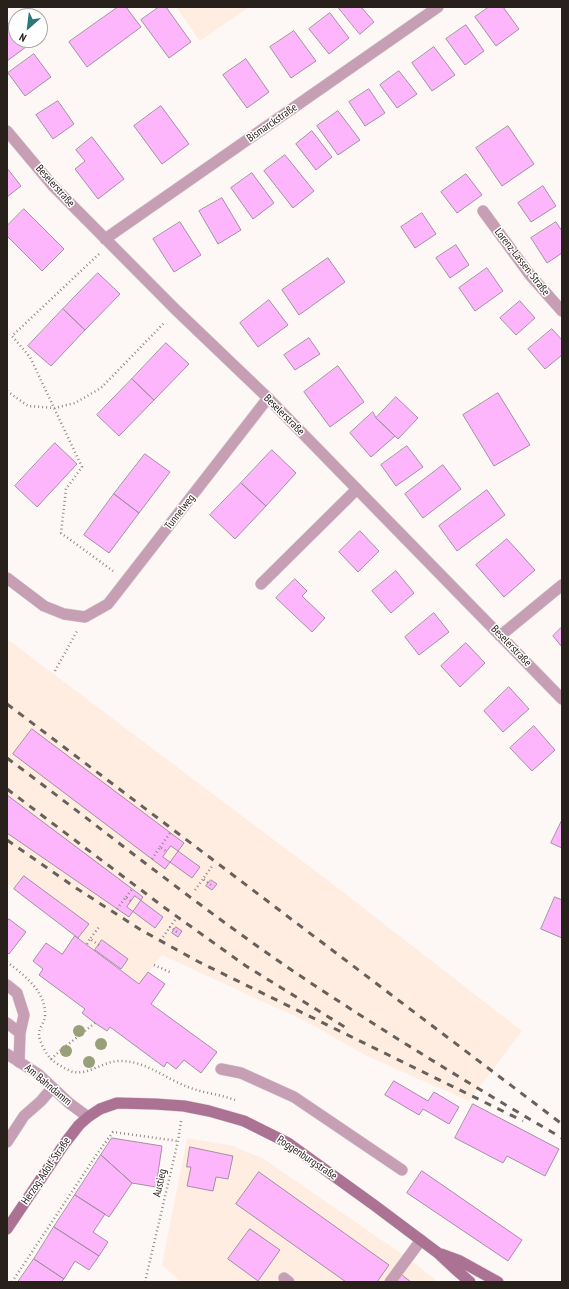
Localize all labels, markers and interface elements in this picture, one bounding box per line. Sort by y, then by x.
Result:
north arrow [8,8,48,48]
text: N [17,30,29,45]
street label: Bismarckstraße [244,101,300,145]
street label: Beselerstraße [33,162,77,210]
street label: Lorenz-Lassen-Straße [492,226,552,298]
street label: Beselerstraße [261,392,307,438]
street label: Tunnelweg [162,492,198,532]
street label: Beselerstraße [488,623,534,669]
street label: Am Bahndamm [22,1061,74,1109]
street label: Poggenburgstraße [274,1133,340,1183]
street label: Herzog-Adolf-Straße [19,1135,73,1207]
street label: Austieg [150,1168,170,1198]

